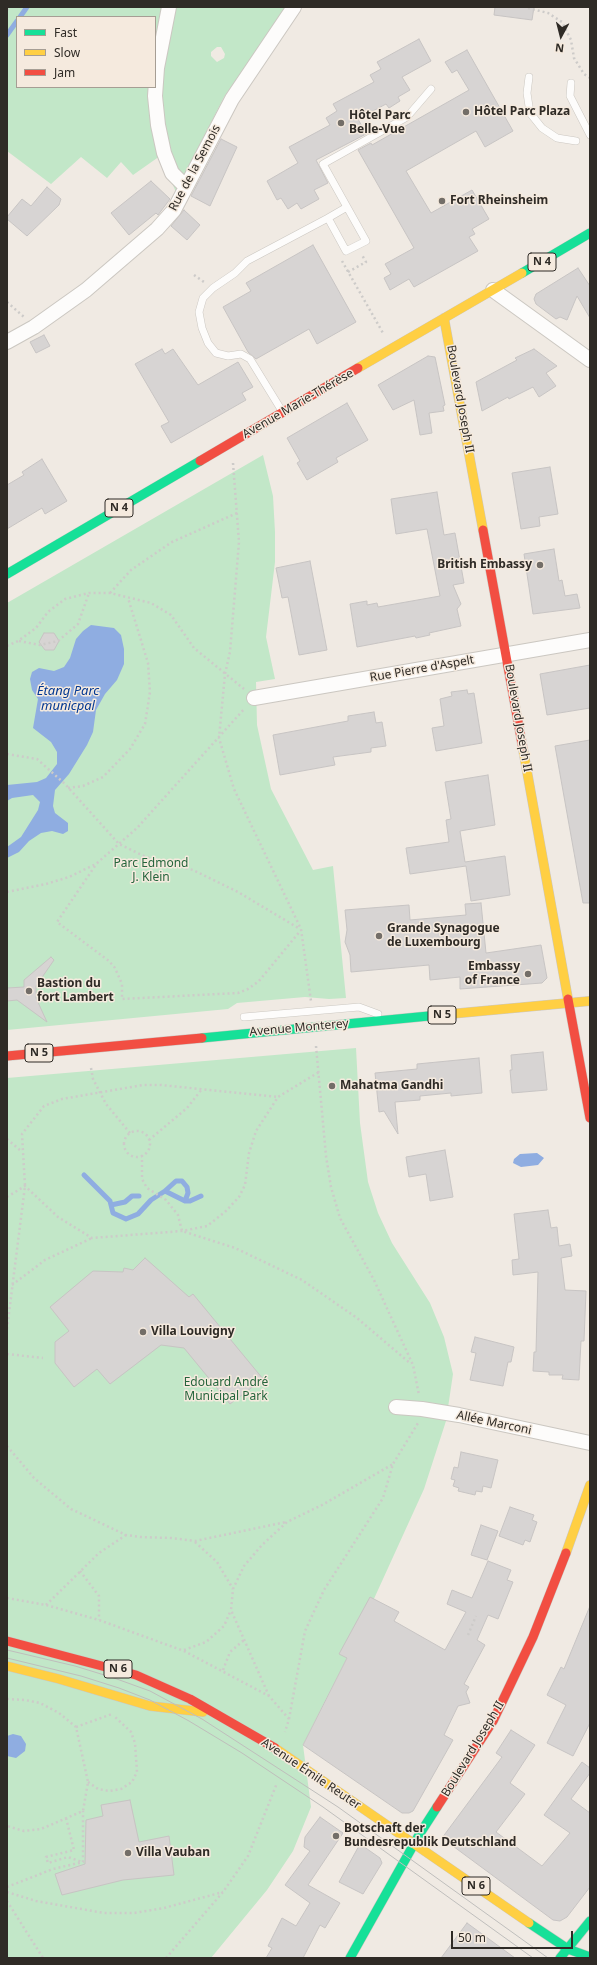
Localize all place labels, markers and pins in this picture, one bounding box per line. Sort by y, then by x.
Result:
place label: Hôtel Parc Plaza [474,105,570,119]
marker: Hôtel Parc Plaza [461,107,471,117]
place label: Hôtel Parc Belle-Vue [349,109,411,137]
marker: Hôtel Parc Belle-Vue [336,118,346,128]
place label: Fort Rheinsheim [450,194,548,208]
marker: Fort Rheinsheim [437,196,447,206]
place label: British Embassy [437,558,532,572]
marker: British Embassy [535,560,545,570]
place label: Grande Synagogue de Luxembourg [387,922,500,950]
marker: Grande Synagogue de Luxembourg [374,931,384,941]
place label: Embassy of France [465,960,520,988]
marker: Embassy of France [523,969,533,979]
place label: Bastion du fort Lambert [37,977,114,1005]
marker: Bastion du fort Lambert [24,986,34,996]
place label: Mahatma Gandhi [340,1079,443,1093]
marker: Mahatma Gandhi [327,1081,337,1091]
place label: Villa Louvigny [151,1325,235,1339]
marker: Villa Louvigny [138,1327,148,1337]
place label: Botschaft der Bundesrepublik Deutschland [344,1822,516,1850]
marker: Botschaft der Bundesrepublik Deutschland [331,1831,341,1841]
place label: Villa Vauban [136,1846,210,1860]
marker: Villa Vauban [123,1848,133,1858]

